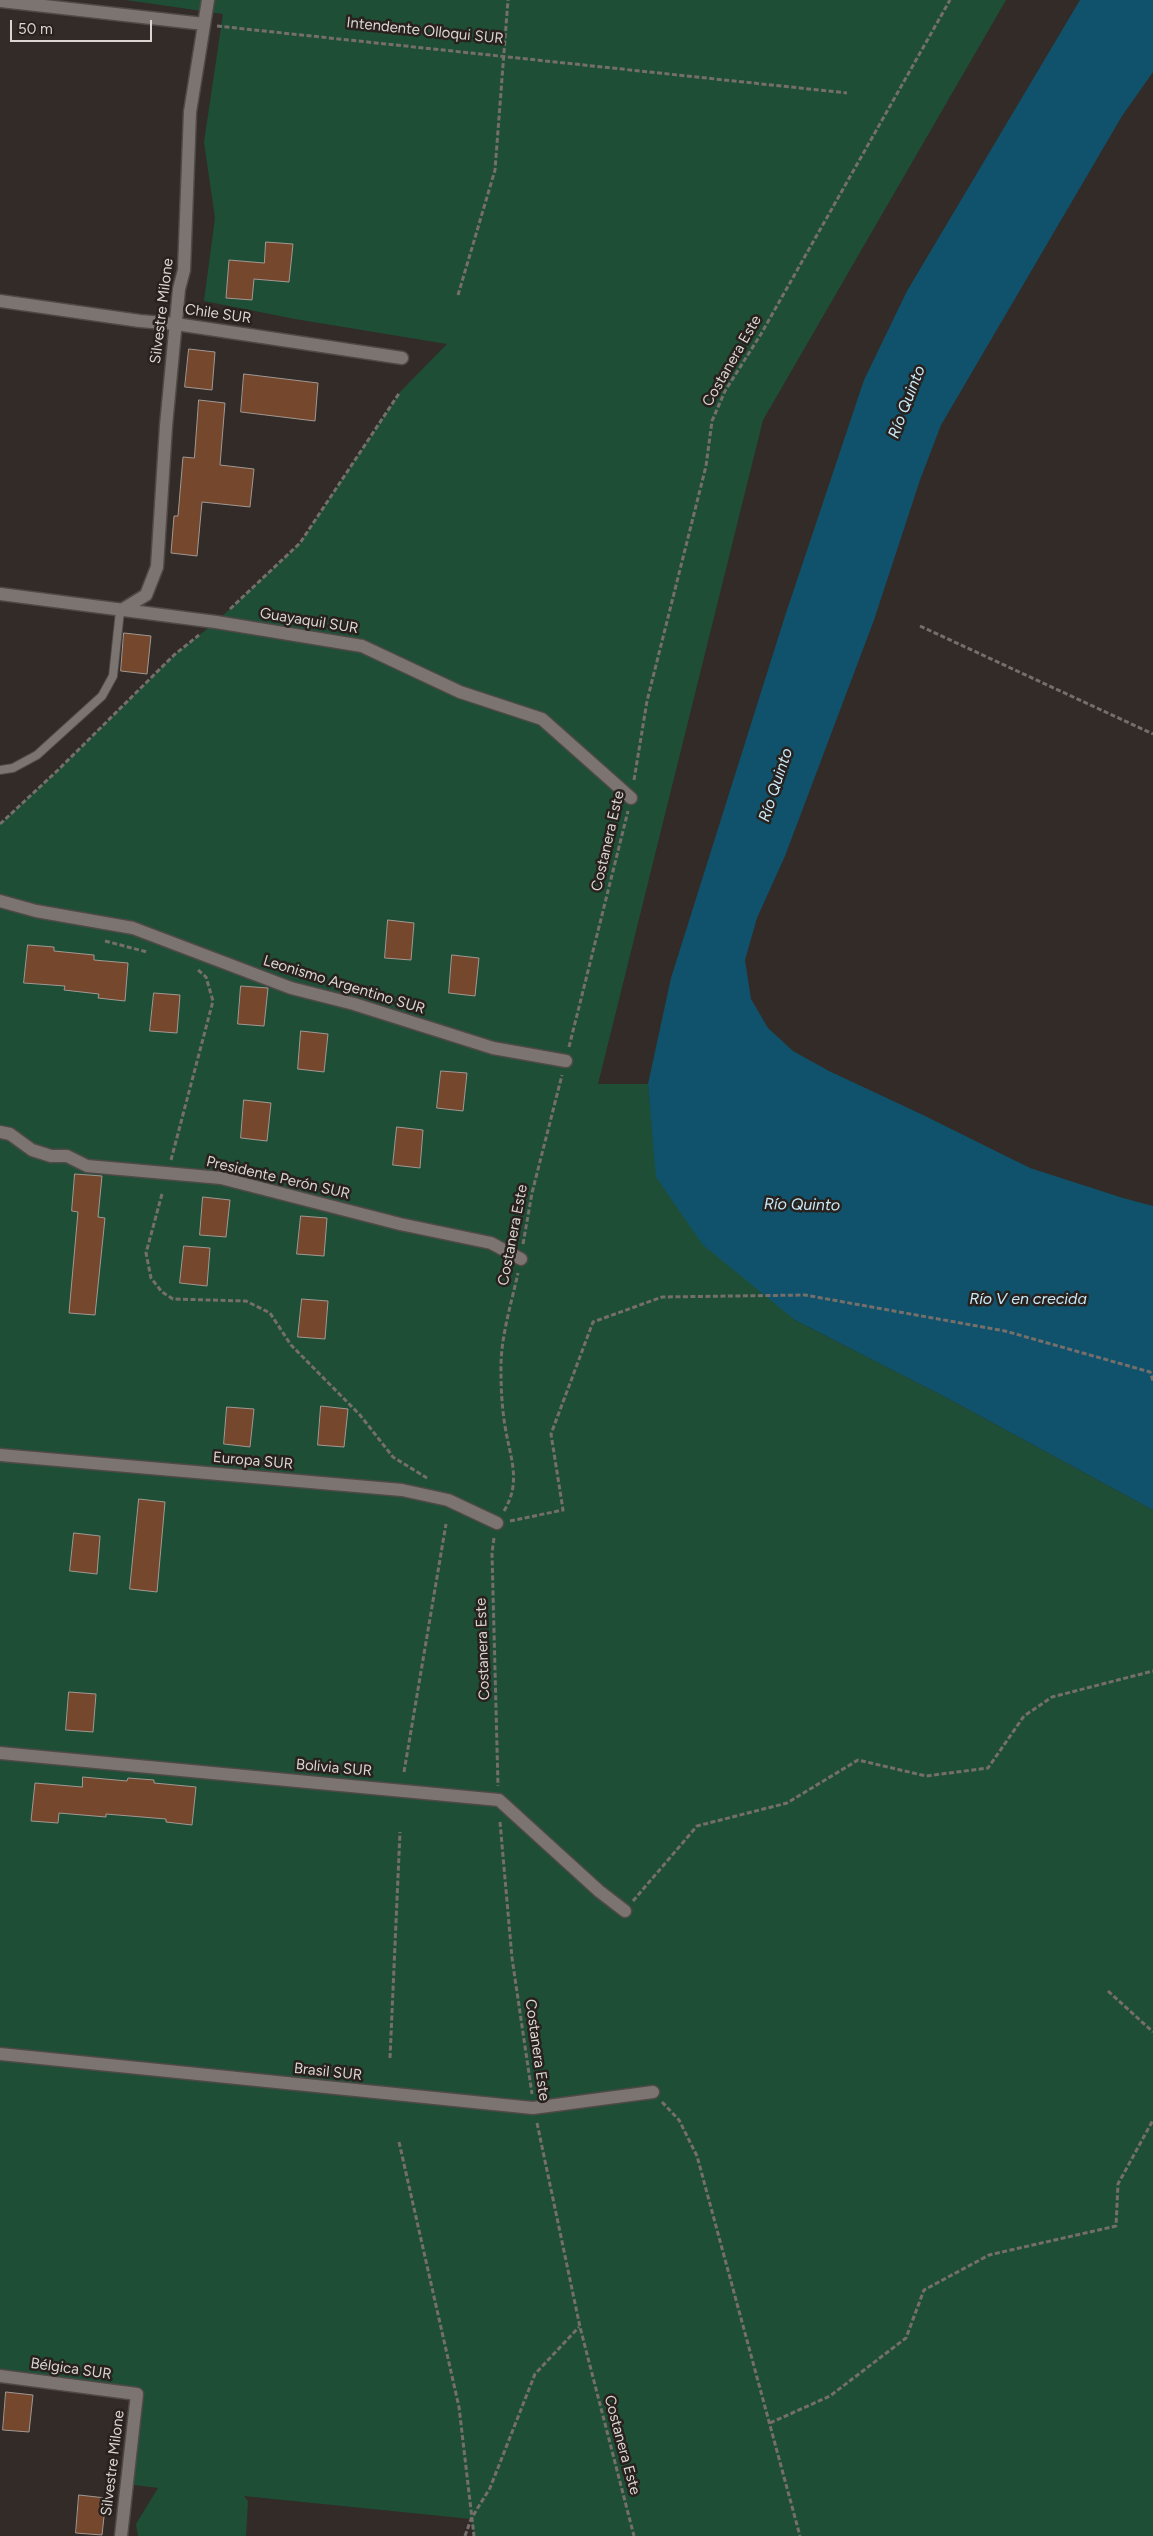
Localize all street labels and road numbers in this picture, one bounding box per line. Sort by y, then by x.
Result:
street label: Intendente Olloqui SUR [346,14,504,48]
street label: Silvestre Milone [147,257,177,365]
street label: Chile SUR [184,300,252,328]
street label: Costanera Este [699,312,765,410]
street label: Guayaquil SUR [259,604,359,638]
street label: Costanera Este [588,789,628,893]
street label: Leonismo Argentino SUR [261,952,427,1018]
street label: Presidente Perón SUR [204,1153,352,1203]
street label: Costanera Este [494,1183,532,1287]
street label: Europa SUR [212,1449,294,1473]
street label: Costanera Este [472,1597,494,1701]
street label: Bolivia SUR [295,1756,373,1780]
street label: Costanera Este [521,1998,553,2102]
street label: Brasil SUR [293,2059,363,2085]
street label: Bélgica SUR [29,2354,113,2384]
street label: Costanera Este [600,2393,644,2497]
street label: Silvestre Milone [98,2409,128,2517]

